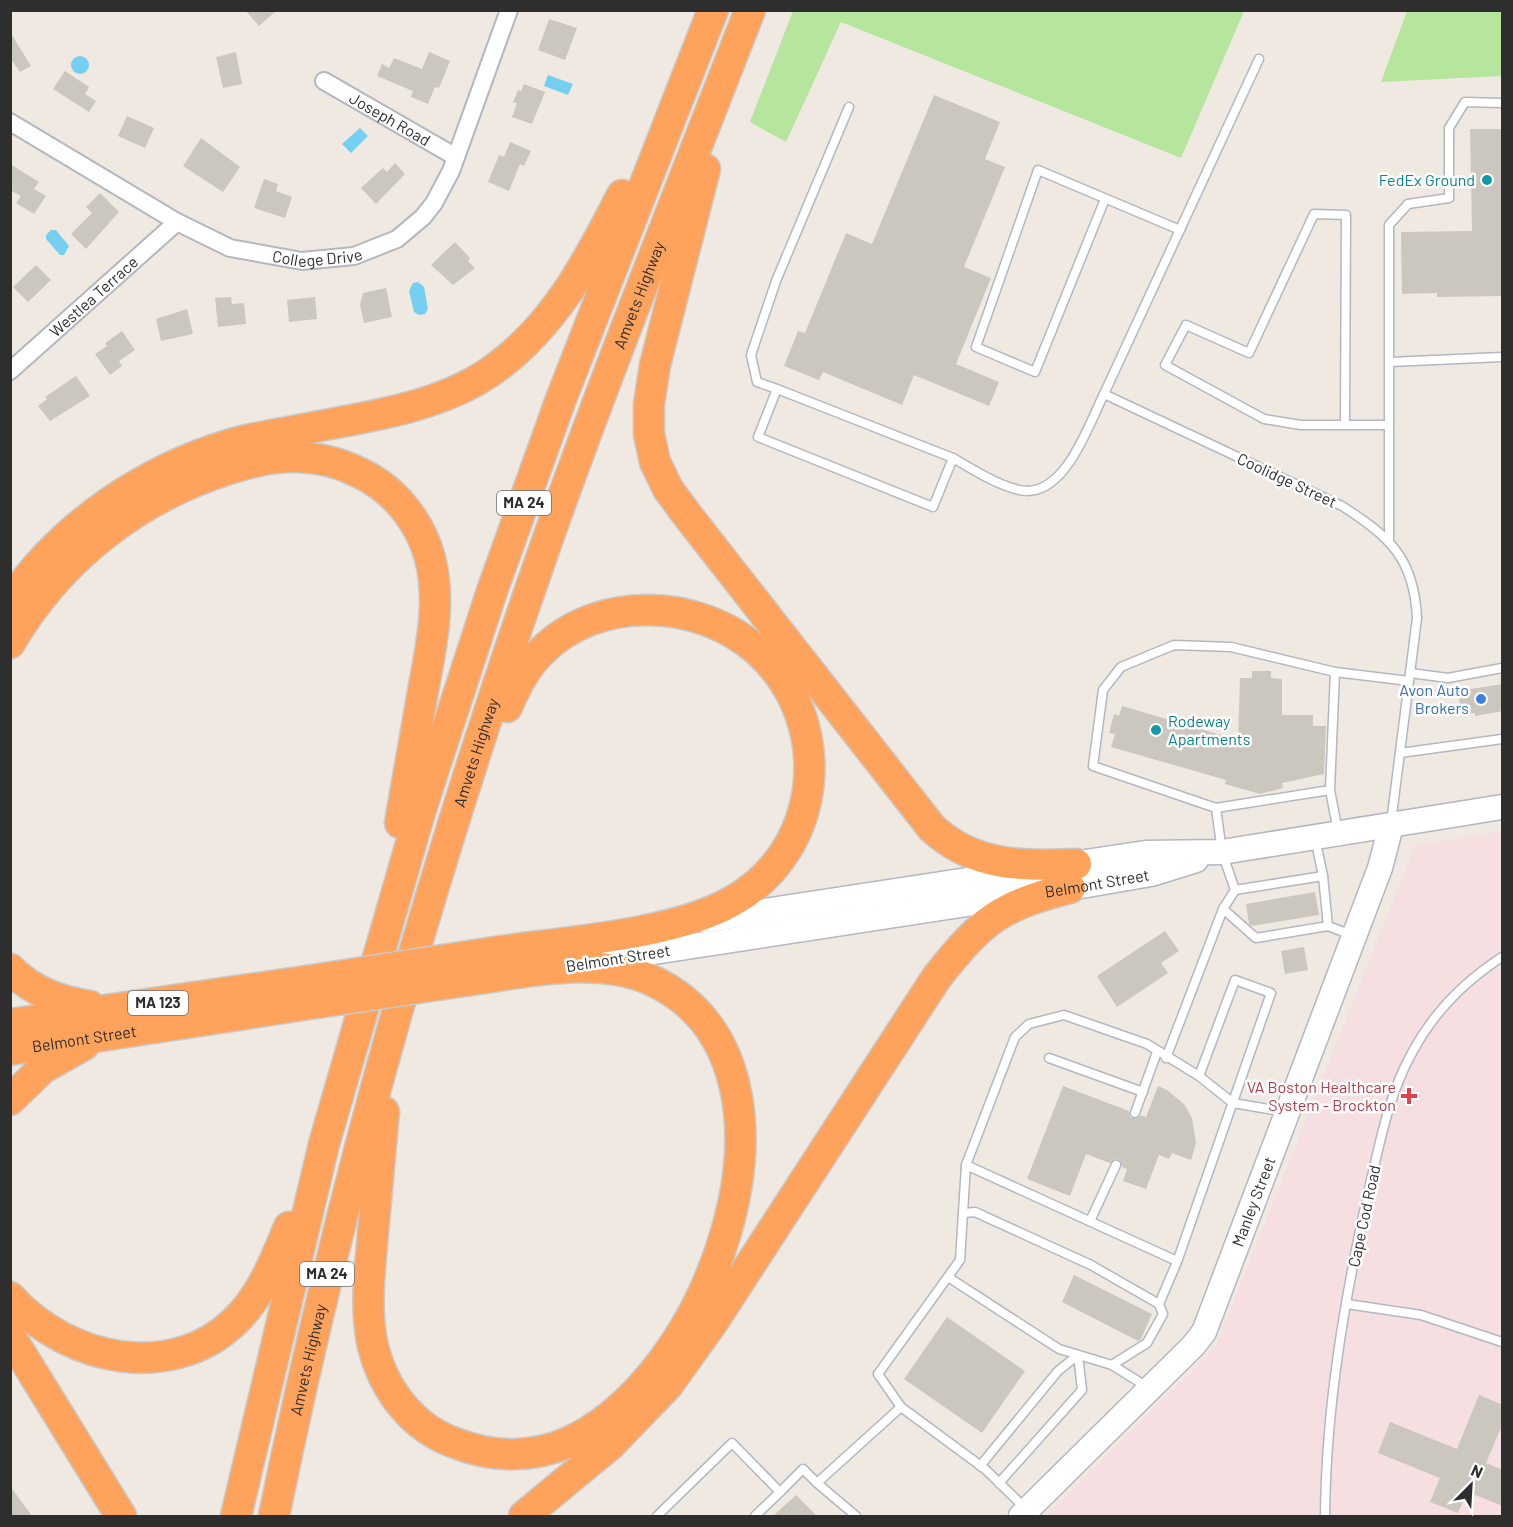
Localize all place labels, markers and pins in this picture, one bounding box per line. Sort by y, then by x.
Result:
place label: FedEx Ground [1379,170,1475,189]
marker: FedEx Ground [1480,173,1494,187]
place label: Avon Auto Brokers [1399,680,1469,717]
marker: Avon Auto Brokers [1474,692,1488,706]
place label: Rodeway Apartments [1168,711,1250,748]
marker: Rodeway Apartments [1149,723,1163,737]
place label: VA Boston Healthcare System - Brockton [1247,1077,1396,1114]
marker: VA Boston Healthcare System - Brockton [1400,1087,1418,1105]

